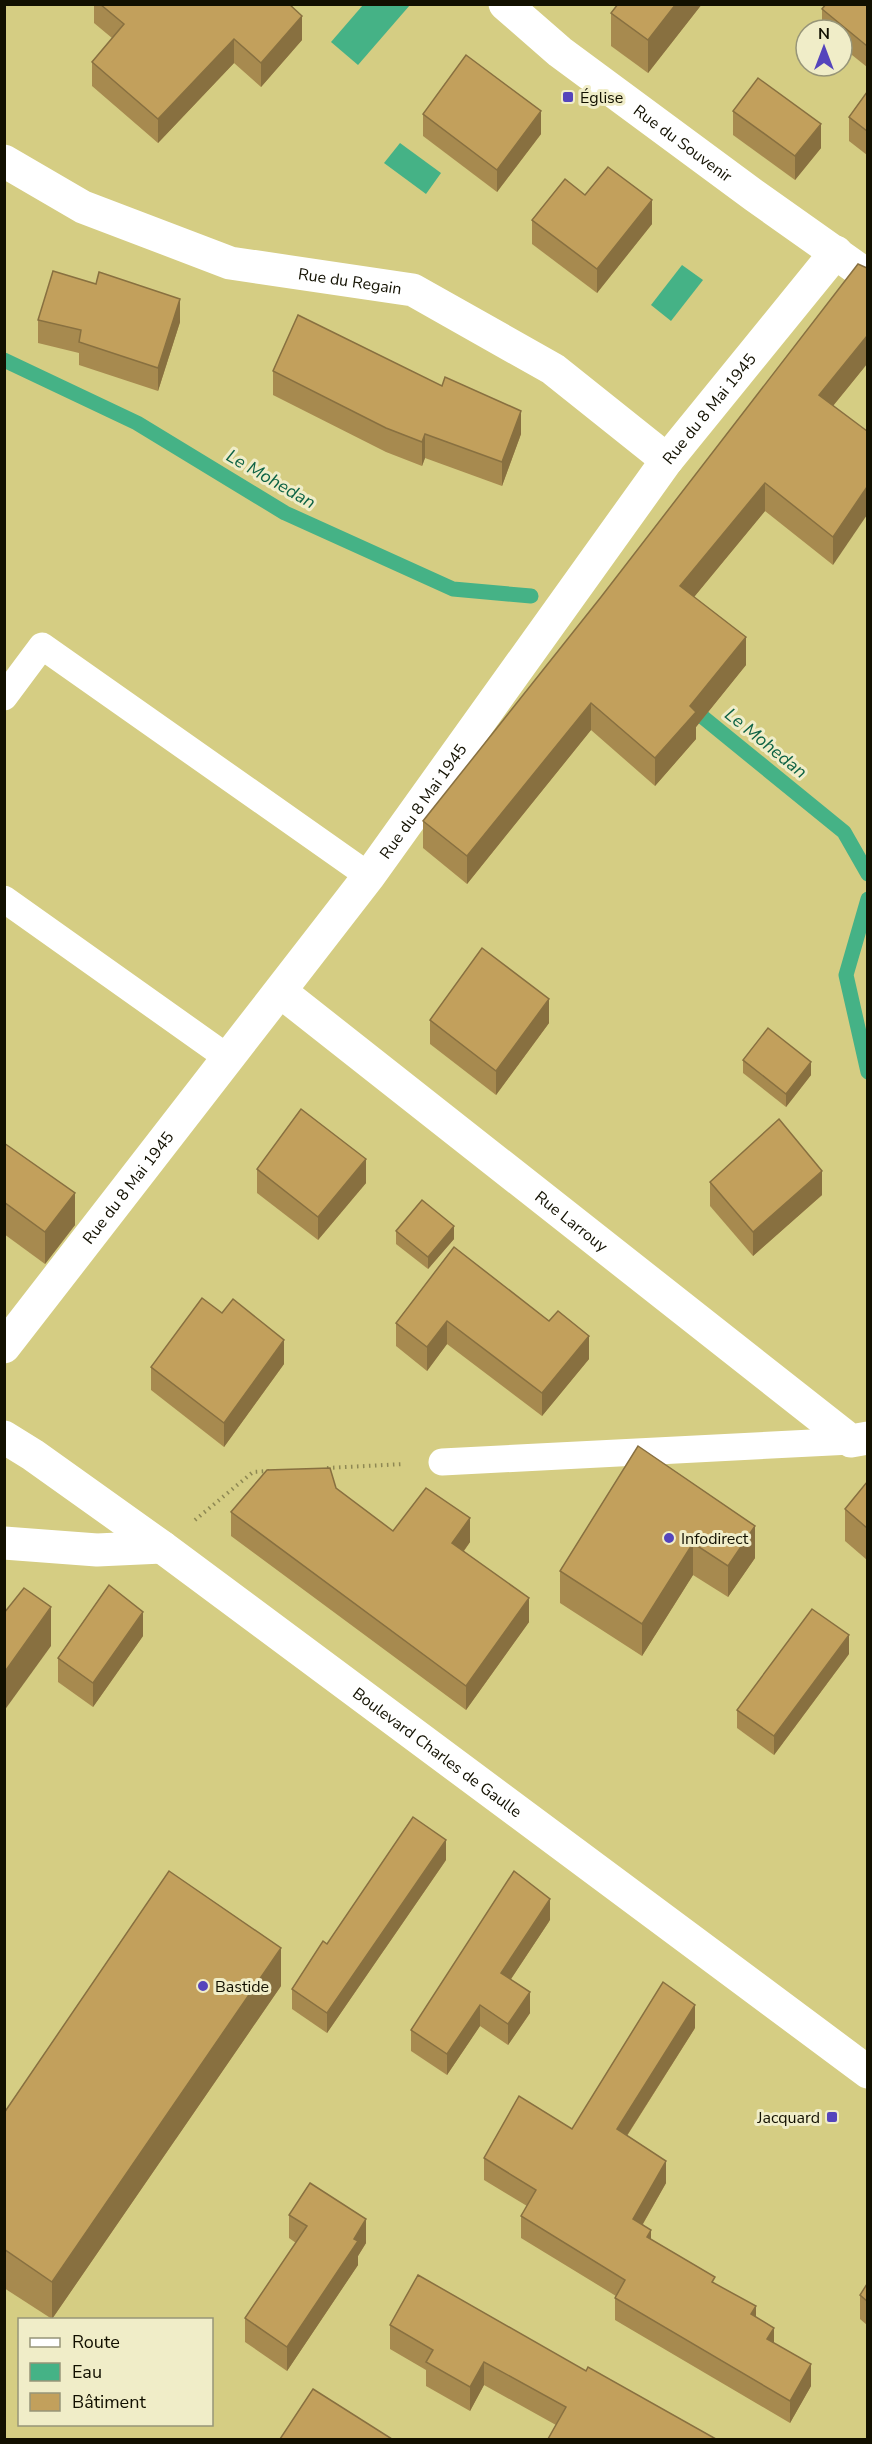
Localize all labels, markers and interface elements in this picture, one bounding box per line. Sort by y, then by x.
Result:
north arrow [794,18,854,78]
text: N [818,23,830,45]
place label: Église [580,87,623,109]
marker: Église [561,90,575,104]
street label: Rue du Souvenir [629,100,737,188]
street label: Rue du Regain [297,263,403,300]
street label: Rue du 8 Mai 1945 [658,349,761,469]
water label: Le Mohedan [222,444,320,514]
water label: Le Mohedan [720,702,812,784]
street label: Rue du 8 Mai 1945 [375,740,472,864]
street label: Rue du 8 Mai 1945 [78,1127,179,1249]
street label: Rue Larrouy [530,1186,613,1258]
place label: Infodirect [681,1528,749,1550]
marker: Infodirect [662,1531,676,1545]
street label: Boulevard Charles de Gaulle [348,1683,526,1823]
place label: Bastide [215,1976,269,1998]
marker: Bastide [196,1979,210,1993]
place label: Jacquard [756,2107,820,2129]
marker: Jacquard [825,2110,839,2124]
legend [18,2318,213,2426]
text: Route [72,2330,120,2354]
text: Eau [72,2360,102,2384]
text: Bâtiment [72,2390,146,2414]

